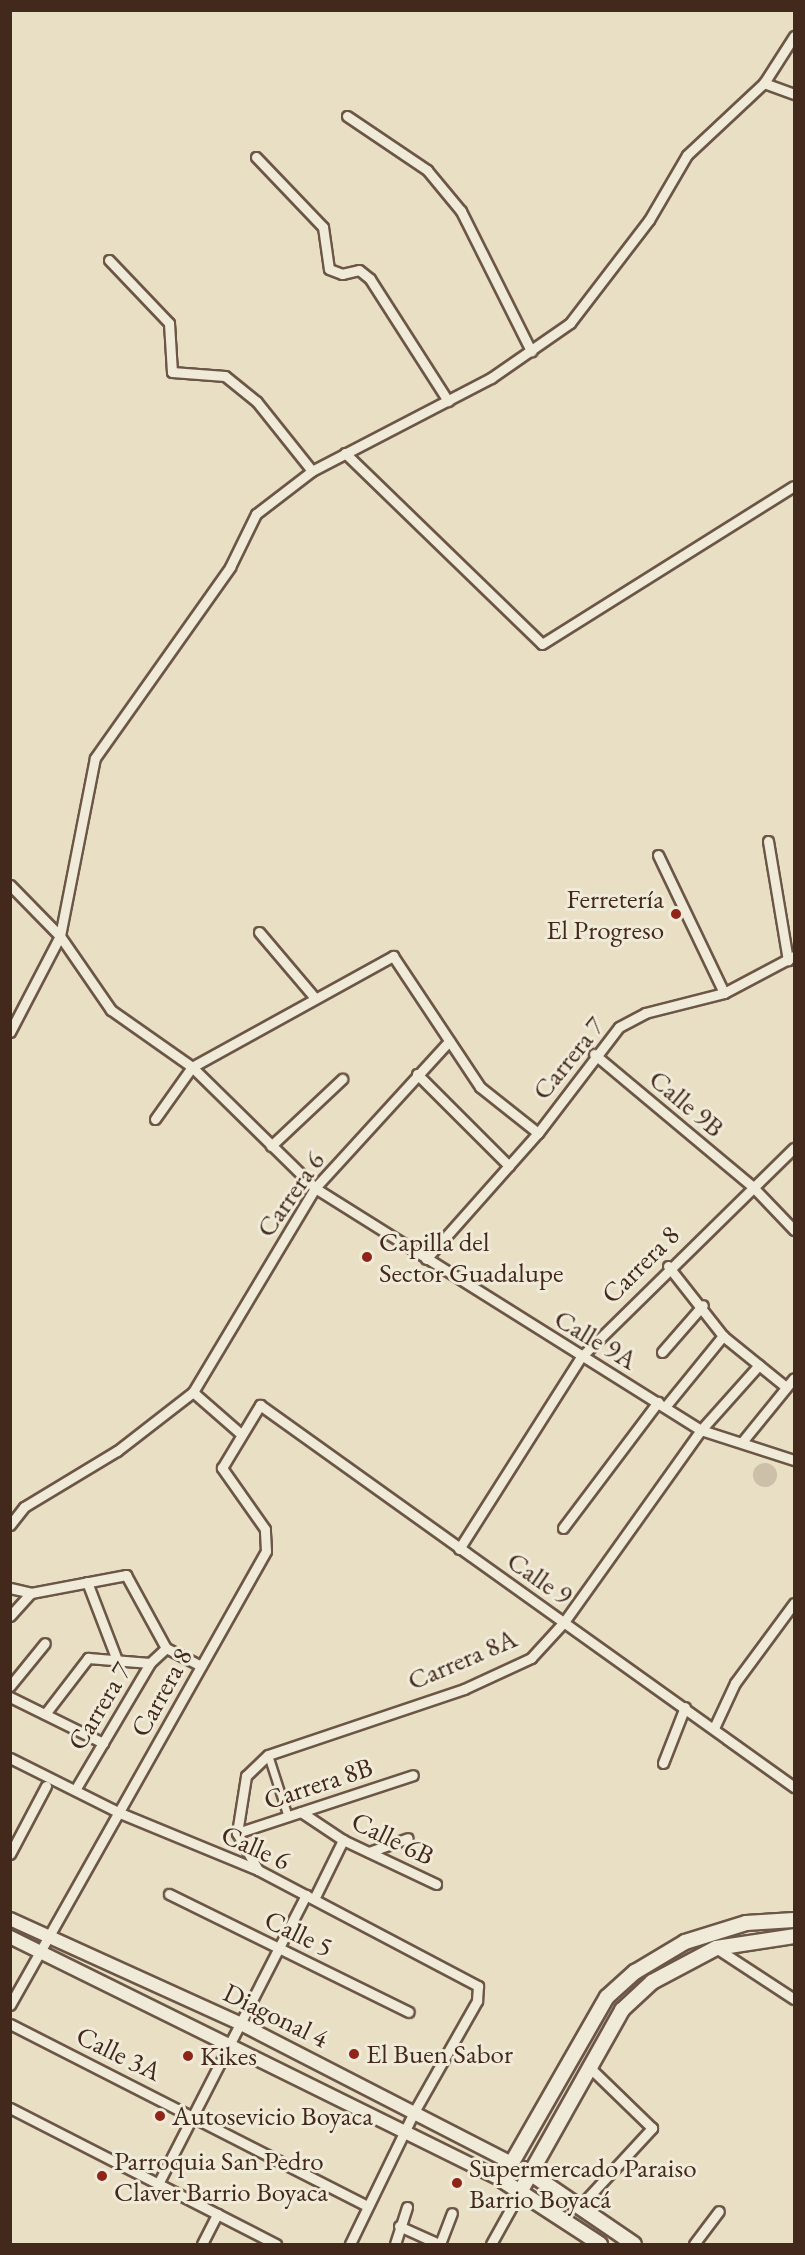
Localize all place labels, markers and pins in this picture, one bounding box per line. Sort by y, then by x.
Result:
place label: Ferretería El Progreso [546,882,664,945]
marker: Ferretería El Progreso [669,907,683,921]
place label: Capilla del Sector Guadalupe [379,1225,563,1288]
marker: Capilla del Sector Guadalupe [360,1250,374,1264]
place label: El Buen Sabor [366,2038,513,2070]
place label: Kikes [200,2040,257,2072]
marker: El Buen Sabor [347,2047,361,2061]
marker: Kikes [181,2049,195,2063]
place label: Autosevicio Boyaca [172,2100,373,2132]
marker: Autosevicio Boyaca [153,2109,167,2123]
place label: Parroquia San Pedro Claver Barrio Boyaca [114,2144,328,2207]
place label: Supermercado Paraiso Barrio Boyacá [469,2151,697,2214]
marker: Parroquia San Pedro Claver Barrio Boyaca [95,2169,109,2183]
marker: Supermercado Paraiso Barrio Boyacá [450,2176,464,2190]

